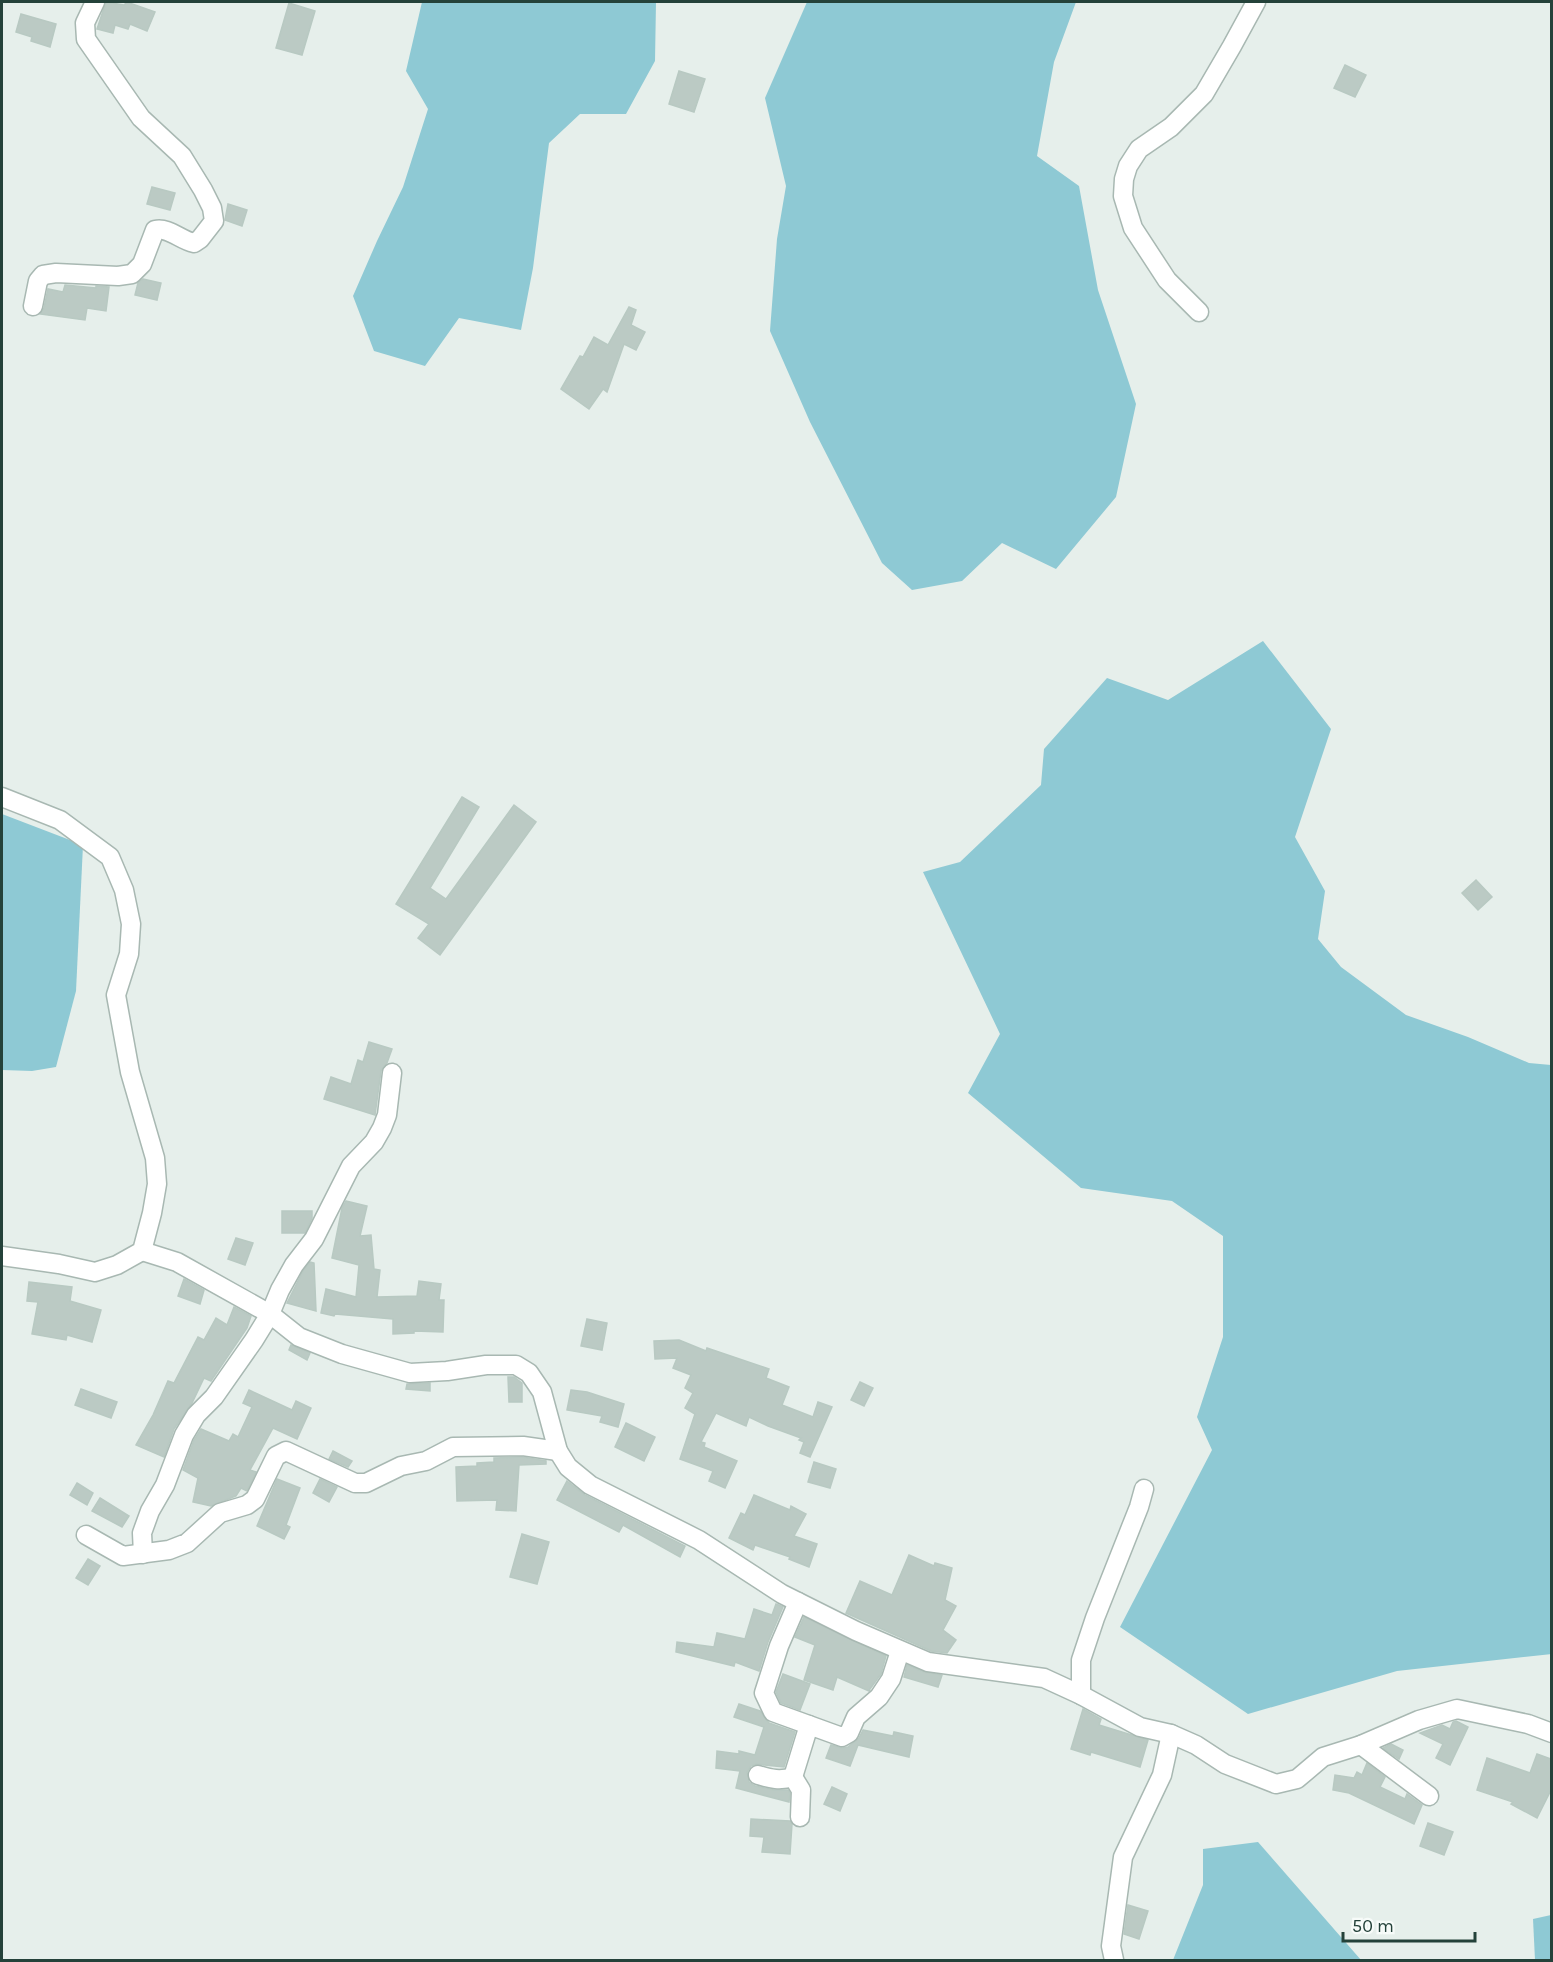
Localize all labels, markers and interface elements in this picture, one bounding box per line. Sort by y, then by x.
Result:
scale bar [1343,1905,1475,1943]
text: 50 m [1352,1915,1394,1937]

